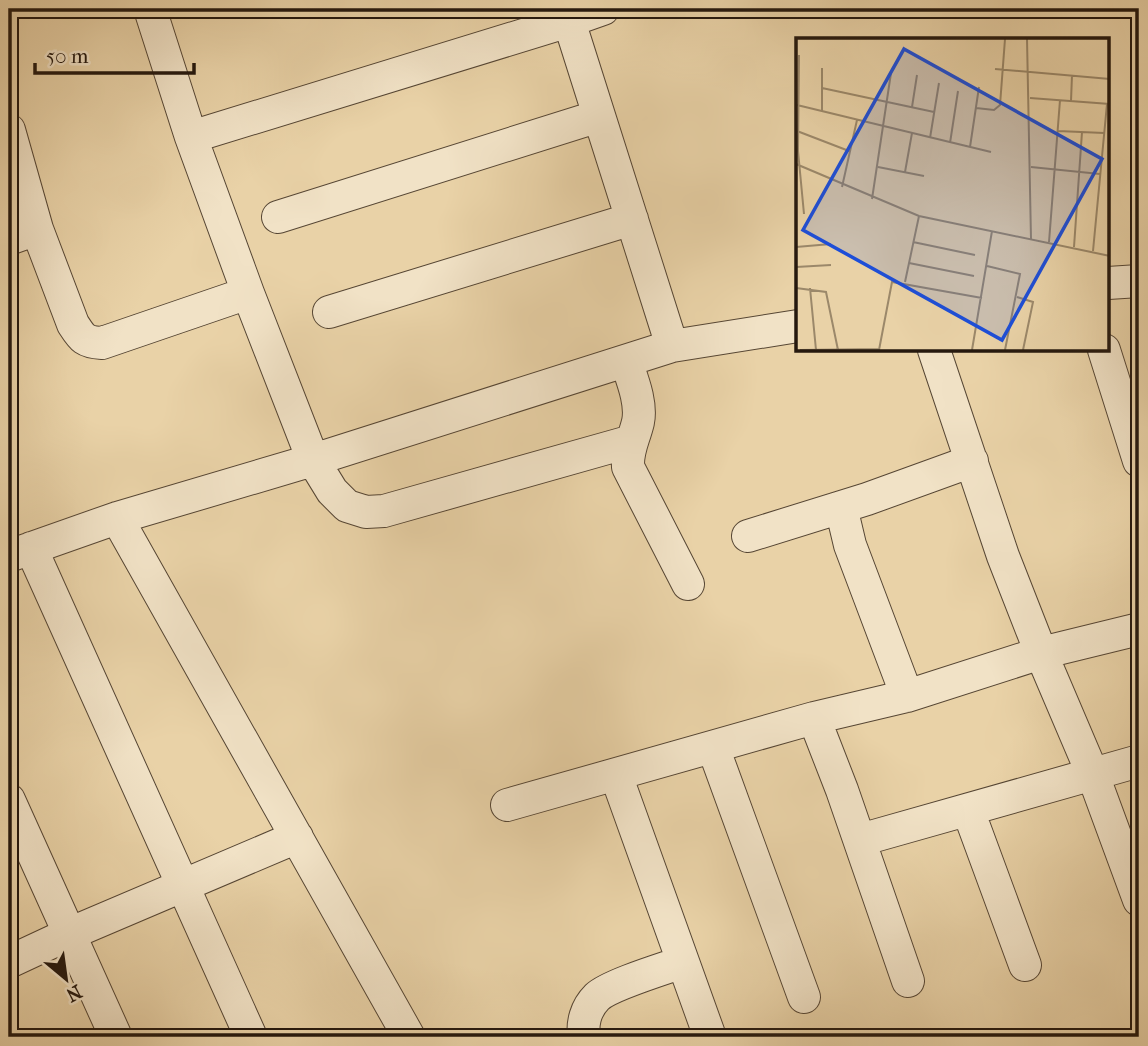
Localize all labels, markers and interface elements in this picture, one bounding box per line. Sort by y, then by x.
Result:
scale bar [35,32,194,76]
inset map [796,38,1110,352]
text: 50 m [46,44,89,68]
north arrow [32,944,102,1014]
text: N [62,980,85,1006]

